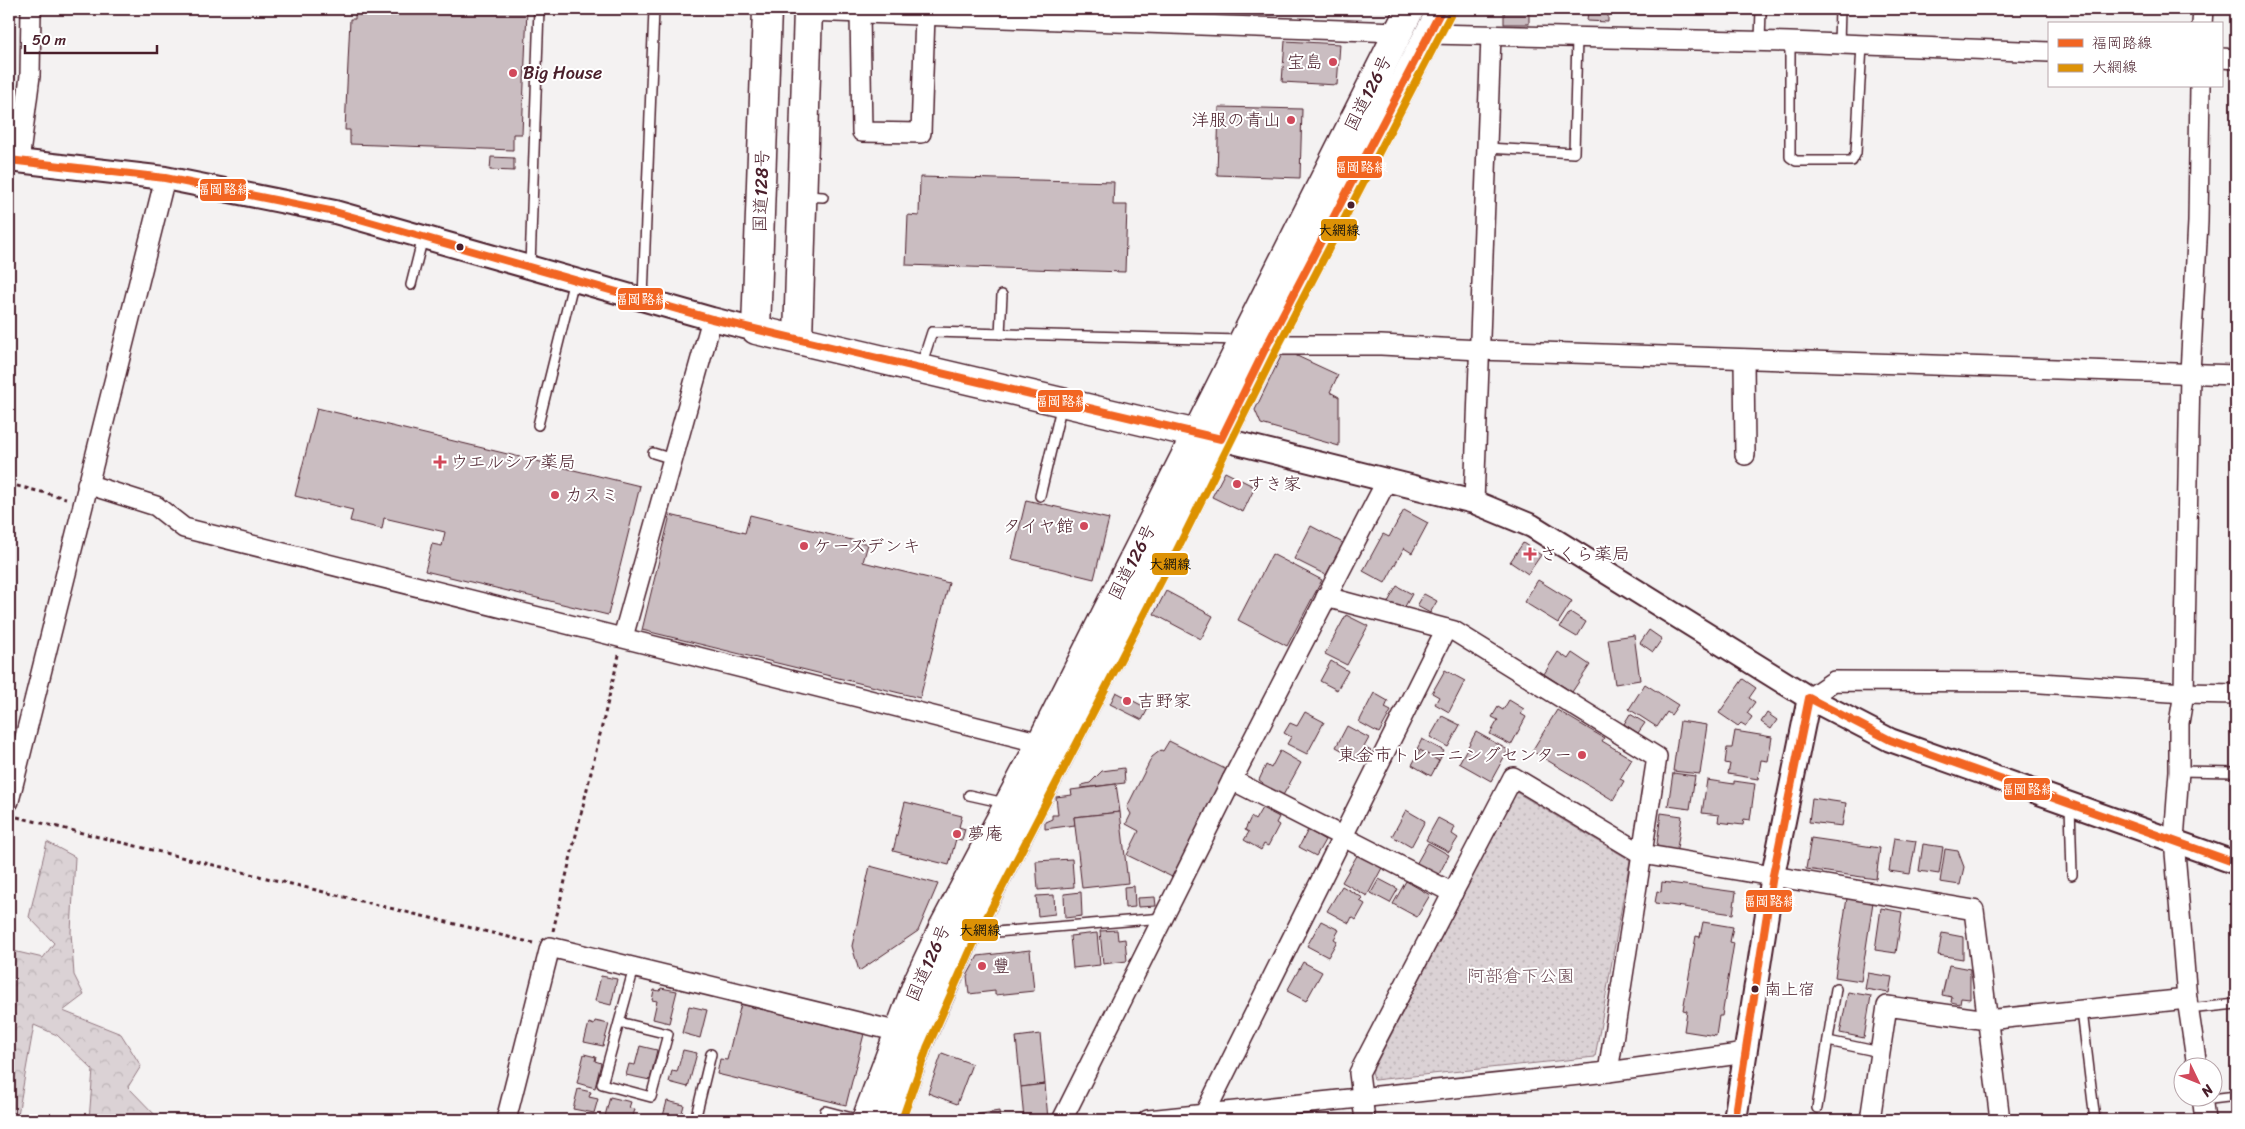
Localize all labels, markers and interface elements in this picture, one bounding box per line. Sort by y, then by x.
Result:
scale bar [25,22,158,54]
legend [2048,22,2222,88]
text: 50 m [32,27,67,53]
text: 福岡路線 [2092,30,2152,56]
place label: 宝島 [1287,46,1323,78]
street label: 国道126号 [1335,49,1401,137]
text: 大網線 [2092,54,2137,80]
marker: 宝島 [1327,56,1339,68]
place label: Big House [523,57,602,89]
marker: Big House [507,67,519,79]
place label: 洋服の青山 [1191,104,1281,136]
marker: 洋服の青山 [1285,114,1297,126]
street label: 国道128号 [744,149,778,233]
text: 福岡路線 [1332,155,1388,180]
line badge: 福岡路線 [1336,155,1383,179]
text: 福岡路線 [195,177,251,202]
line badge: 福岡路線 [199,178,247,202]
unlabelled marker [1346,200,1356,210]
text: 大網線 [1318,218,1360,243]
line badge: 大網線 [1320,218,1358,242]
unlabelled marker [455,242,465,252]
text: 福岡路線 [613,287,669,312]
line badge: 福岡路線 [617,287,664,311]
text: 福岡路線 [1033,389,1089,414]
line badge: 福岡路線 [1037,389,1084,413]
place label: ウエルシア薬局 [450,446,576,478]
marker: ウエルシア薬局 [434,456,446,468]
place label: すき家 [1247,468,1301,500]
marker: すき家 [1231,478,1243,490]
place label: カスミ [565,479,619,511]
marker: カスミ [549,489,561,501]
place label: タイヤ館 [1003,510,1074,542]
street label: 国道126号 [1099,518,1165,606]
marker: タイヤ館 [1078,520,1090,532]
place label: ケーズデンキ [814,530,921,562]
place label: さくら薬局 [1540,538,1630,570]
marker: ケーズデンキ [798,540,810,552]
marker: さくら薬局 [1524,548,1536,560]
text: 大網線 [1149,552,1191,577]
line badge: 大網線 [1151,552,1189,576]
place label: 吉野家 [1137,685,1191,717]
marker: 吉野家 [1121,695,1133,707]
place label: 東金市トレーニングセンター [1338,739,1572,771]
marker: 東金市トレーニングセンター [1576,749,1588,761]
text: 福岡路線 [1999,777,2055,802]
line badge: 福岡路線 [2003,777,2051,801]
place label: 夢庵 [967,818,1003,850]
marker: 夢庵 [951,828,963,840]
text: 福岡路線 [1741,889,1797,914]
line badge: 福岡路線 [1745,889,1793,913]
text: 大網線 [959,918,1001,943]
line badge: 大網線 [961,918,999,942]
street label: 国道126号 [897,919,959,1007]
place label: 豐 [992,950,1010,982]
marker: 豐 [976,960,988,972]
park label: 阿部倉下公園 [1467,960,1575,992]
place label: 南上宿 [1764,974,1815,1004]
marker: 南上宿 [1750,984,1760,994]
north arrow [2172,1056,2222,1106]
text: N [2194,1078,2220,1103]

